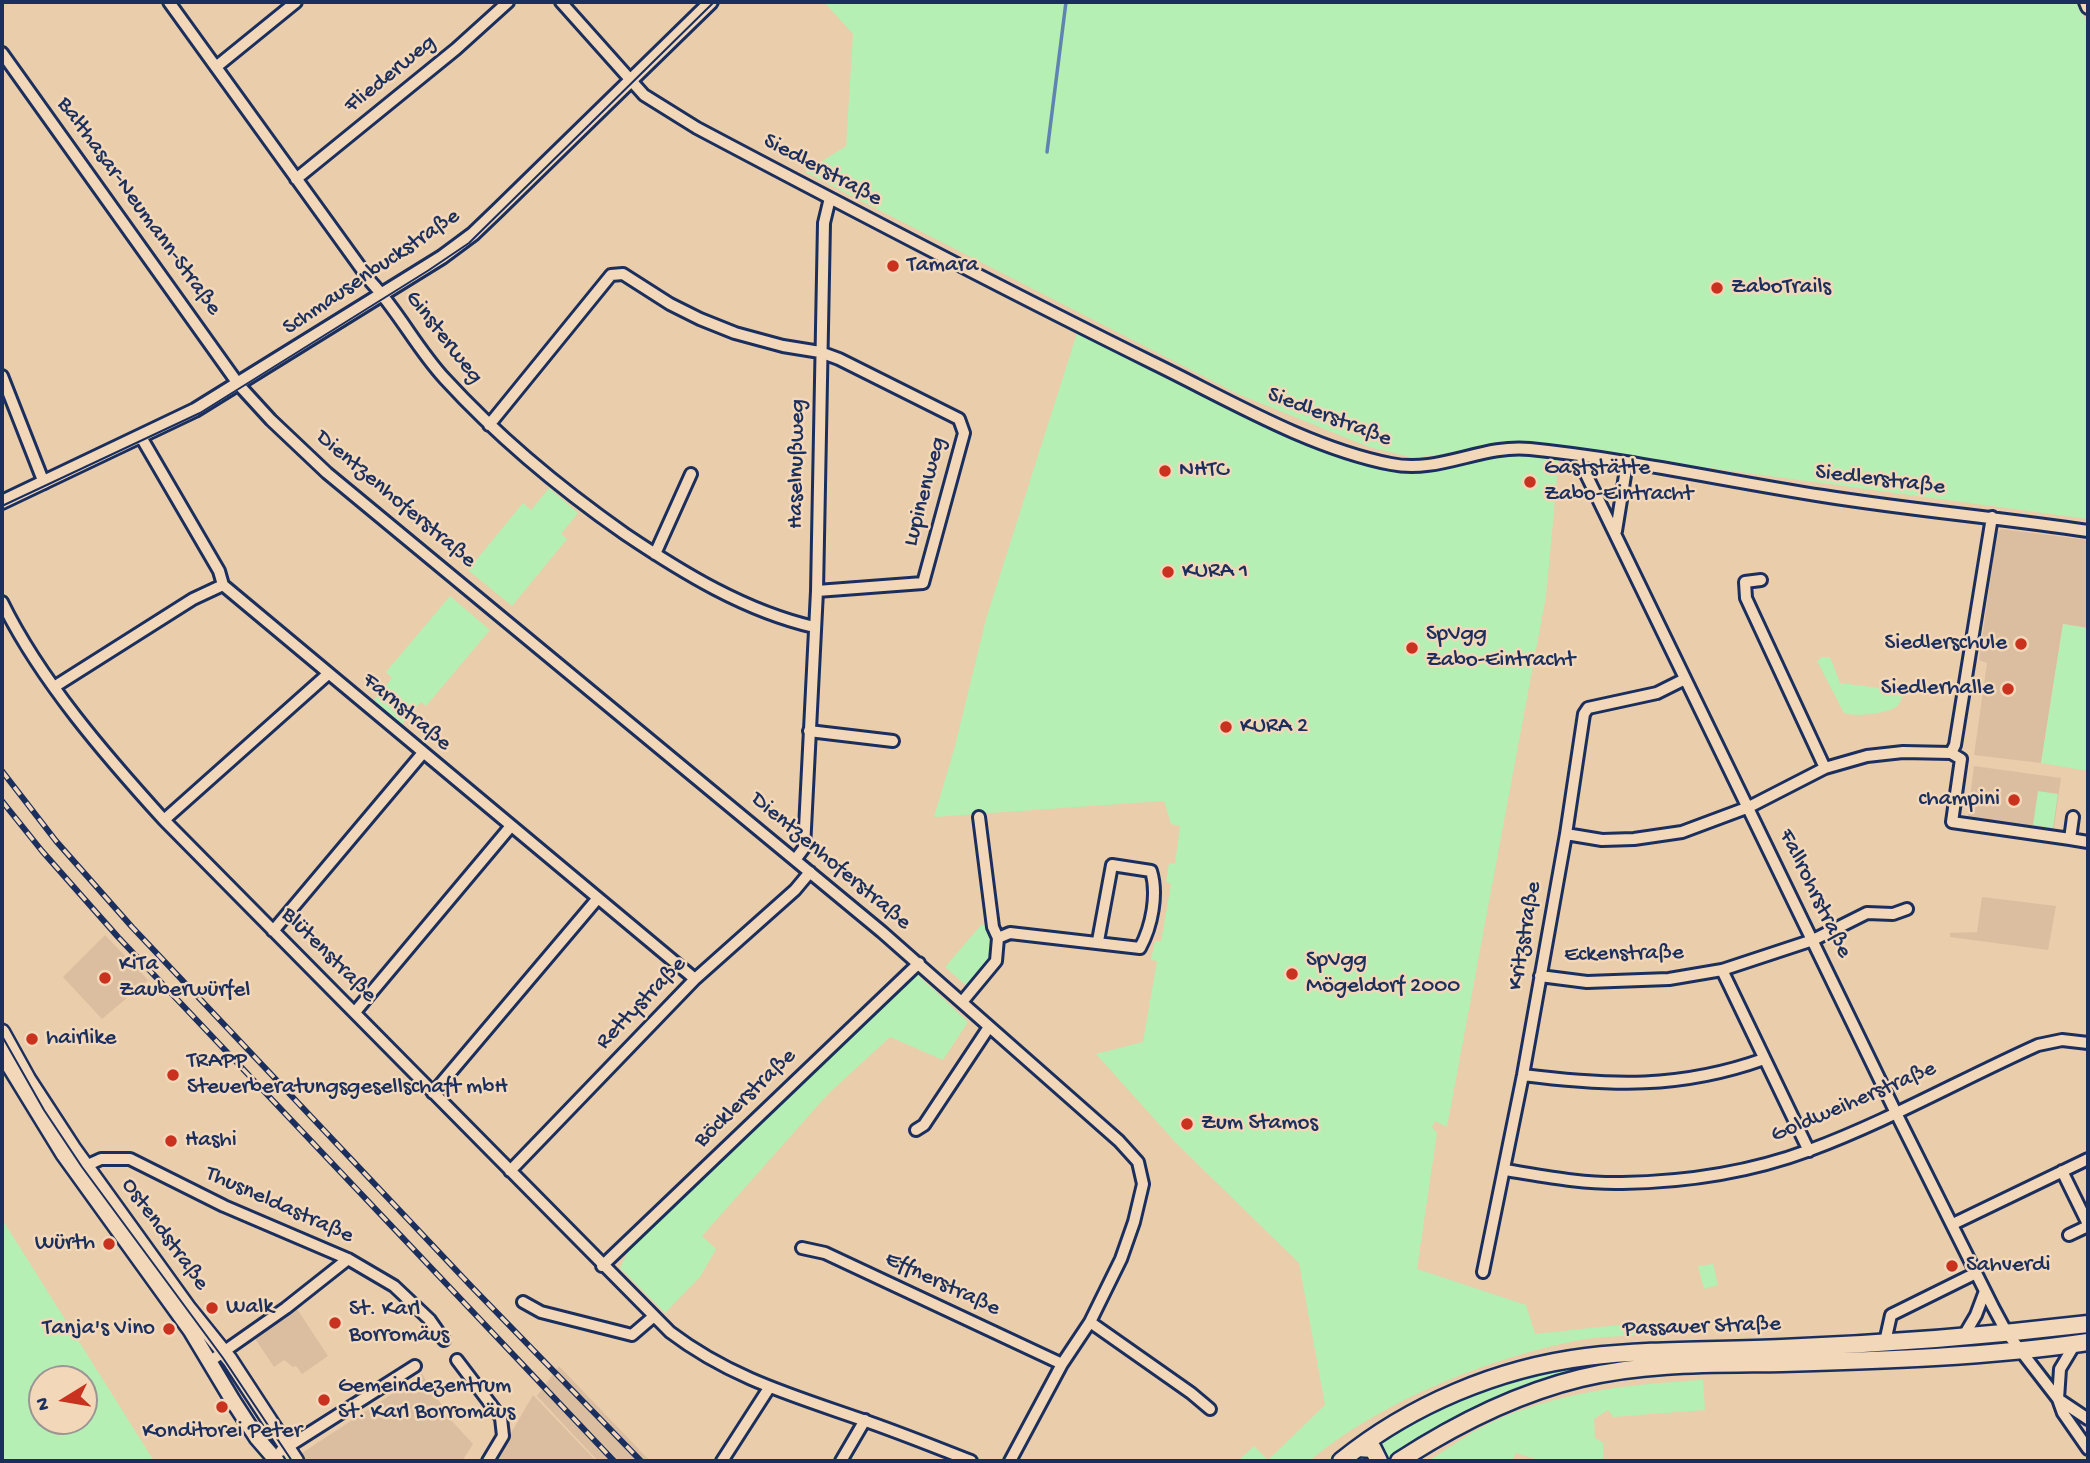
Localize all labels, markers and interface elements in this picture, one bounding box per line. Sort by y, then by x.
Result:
street label: Fliederweg [340,30,442,120]
street label: Balthasar-Neumann-Straße [49,92,227,322]
street label: Siedlerstraße [758,128,886,214]
street label: Schmausenbuckstraße [278,204,466,342]
place label: Tamara [907,252,979,280]
marker: Tamara [885,258,901,274]
place label: ZaboTrails [1731,274,1831,302]
marker: ZaboTrails [1709,280,1725,296]
street label: Ginsterweg [398,286,488,390]
street label: Siedlerstraße [1263,382,1395,454]
street label: Haselnußweg [783,399,813,529]
street label: Dientzenhoferstraße [309,425,481,575]
street label: Lupinenweg [898,434,954,550]
place label: Gaststätte Zabo-Eintracht [1544,455,1693,509]
place label: NHTC [1179,457,1228,485]
street label: Siedlerstraße [1813,459,1947,503]
marker: NHTC [1157,463,1173,479]
marker: Gaststätte Zabo-Eintracht [1522,474,1538,490]
place label: KURA 1 [1182,558,1248,586]
marker: KURA 1 [1160,564,1176,580]
place label: SpVgg Zabo-Eintracht [1426,621,1575,675]
place label: Siedlerschule [1885,630,2007,658]
marker: Siedlerschule [2013,636,2029,652]
marker: SpVgg Zabo-Eintracht [1404,640,1420,656]
street label: Farnstraße [356,668,456,758]
place label: Siedlerhalle [1881,675,1994,703]
marker: Siedlerhalle [2000,681,2016,697]
place label: KURA 2 [1240,713,1308,741]
marker: KURA 2 [1218,719,1234,735]
place label: champini [1919,786,2000,814]
street label: Dientzenhoferstraße [744,787,916,937]
marker: champini [2006,792,2022,808]
street label: Fallrohrstraße [1771,825,1857,963]
street label: Kritzstraße [1503,879,1549,993]
street label: Blütenstraße [274,902,382,1010]
street label: Eckenstraße [1564,940,1684,970]
place label: SpVgg Mögeldorf 2000 [1306,947,1460,1001]
place label: KiTa Zauberwürfel [119,951,250,1005]
street label: Rettystraße [591,952,693,1056]
marker: SpVgg Mögeldorf 2000 [1284,966,1300,982]
marker: KiTa Zauberwürfel [97,970,113,986]
place label: hairlike [46,1025,116,1053]
marker: hairlike [24,1031,40,1047]
street label: Böcklerstraße [689,1043,803,1155]
place label: TRAPP Steuerberatungsgesellschaft mbH [187,1048,508,1102]
street label: Goldweiherstraße [1767,1056,1941,1150]
marker: TRAPP Steuerberatungsgesellschaft mbH [165,1067,181,1083]
place label: Zum Stamos [1201,1110,1318,1138]
marker: Zum Stamos [1179,1116,1195,1132]
place label: Hashi [185,1127,237,1155]
marker: Hashi [163,1133,179,1149]
street label: Thusneldastraße [201,1161,357,1251]
street label: Ostendstraße [114,1173,214,1297]
place label: Würth [35,1230,95,1258]
marker: Würth [101,1236,117,1252]
street label: Effnerstraße [880,1246,1004,1324]
place label: Sahverdi [1966,1252,2050,1280]
marker: Sahverdi [1944,1258,1960,1274]
place label: Walk [226,1294,274,1322]
place label: St. Karl Borromäus [349,1296,449,1350]
marker: Walk [204,1300,220,1316]
street label: Passauer Straße [1622,1311,1782,1345]
place label: Tanja's Vino [43,1315,155,1343]
marker: St. Karl Borromäus [327,1315,343,1331]
marker: Tanja's Vino [161,1321,177,1337]
north arrow [28,1365,98,1435]
place label: Gemeindezentrum St. Karl Borromäus [338,1373,515,1427]
marker: Gemeindezentrum St. Karl Borromäus [316,1392,332,1408]
text: N [31,1395,56,1412]
marker: Konditorei Peter [214,1399,230,1415]
place label: Konditorei Peter [142,1418,302,1446]

